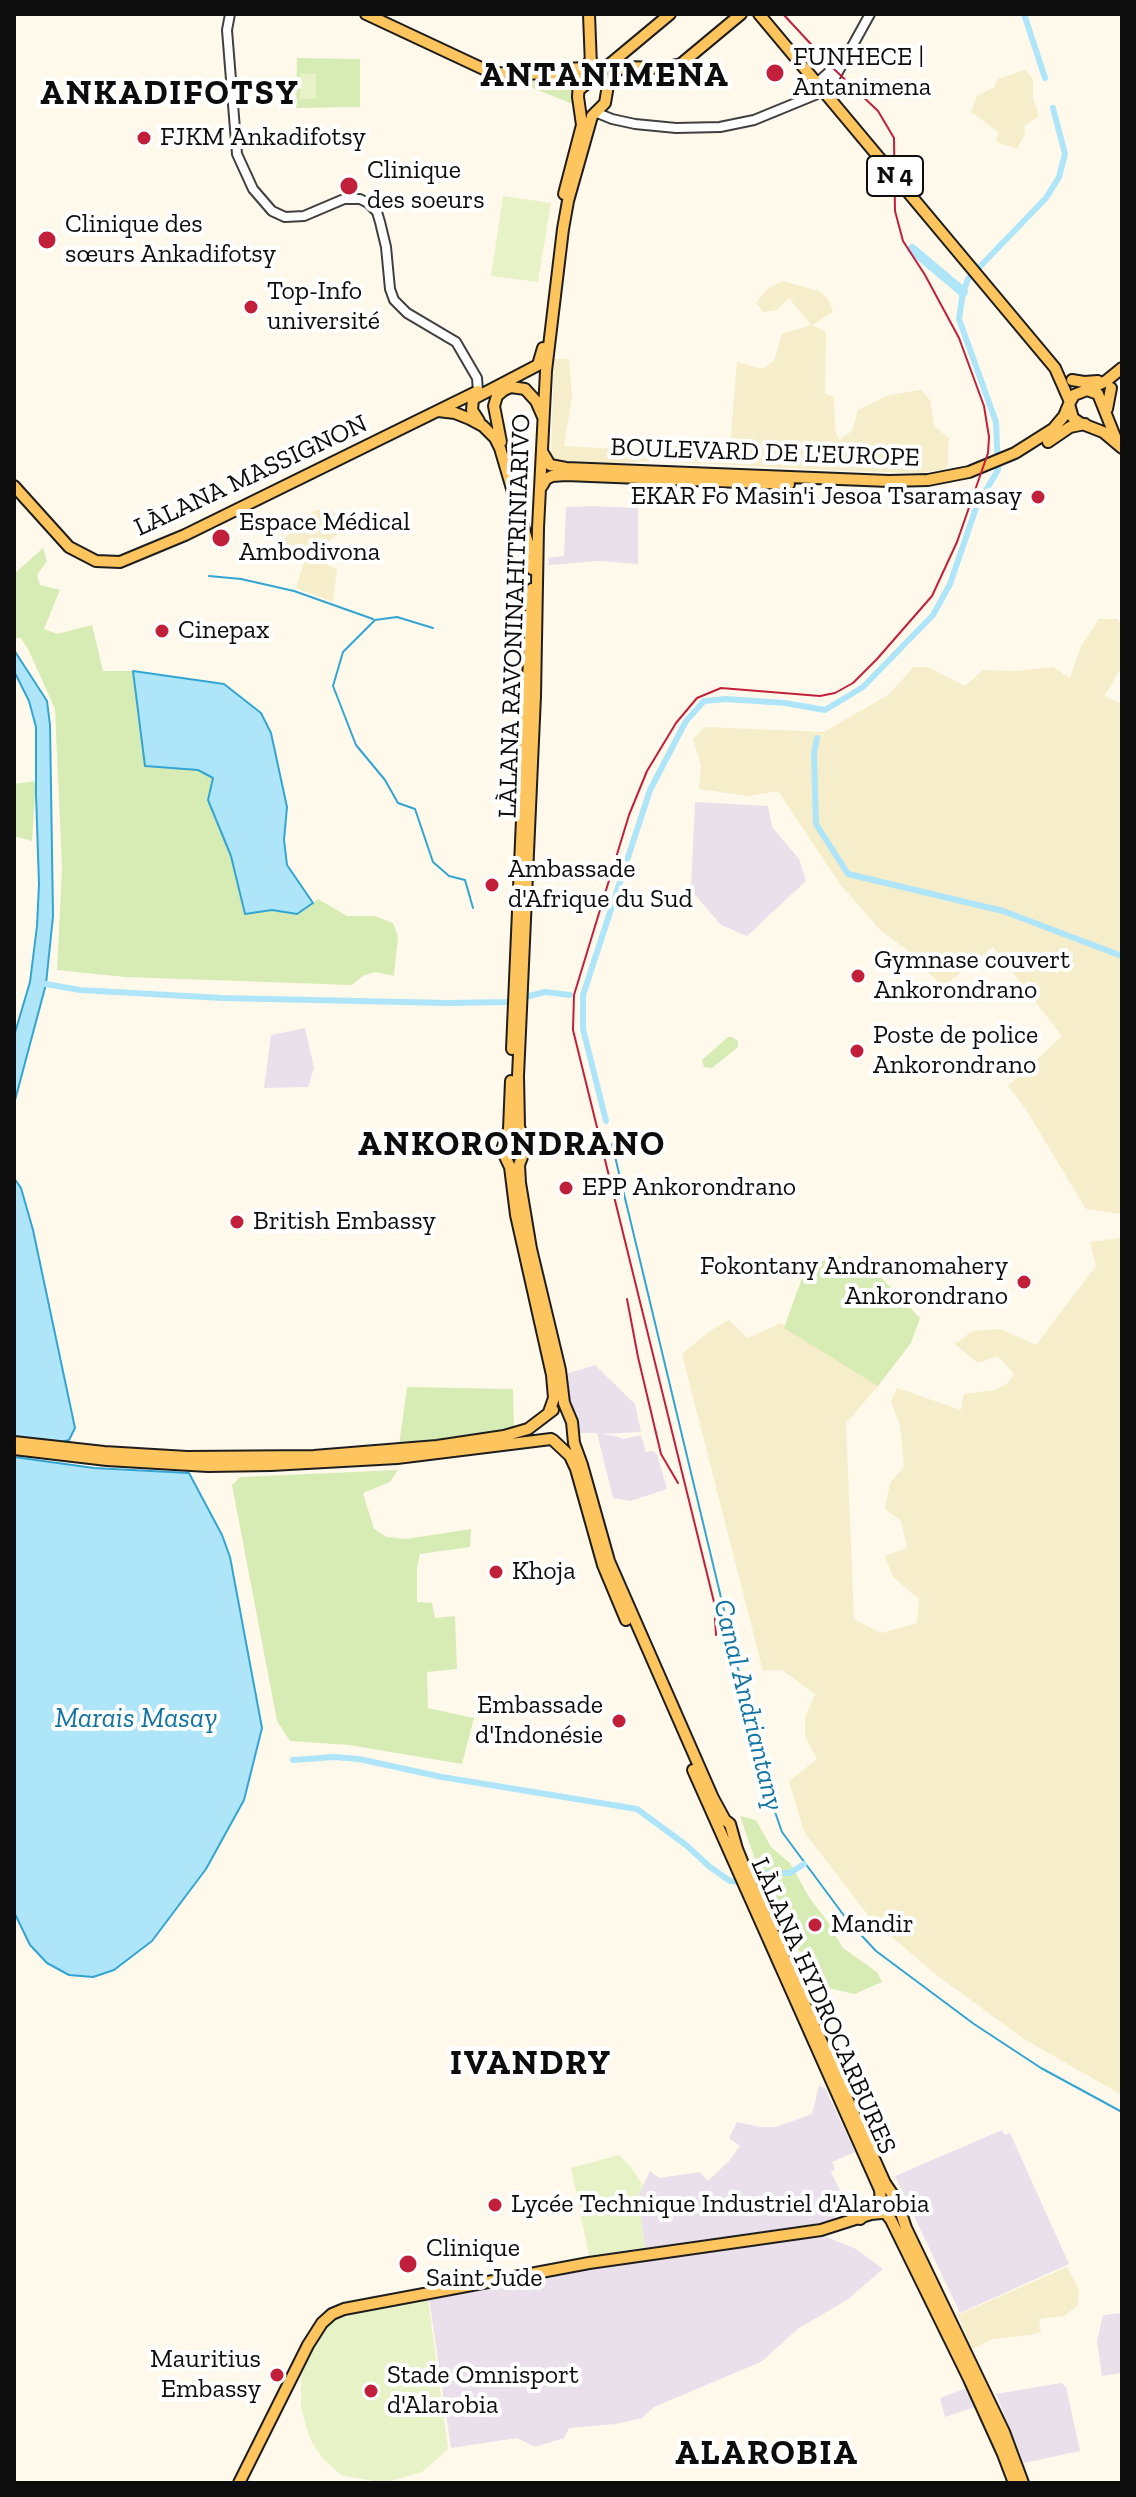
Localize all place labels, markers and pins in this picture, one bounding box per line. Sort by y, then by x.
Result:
place label: FUNHECE | Antanimena [793,42,931,104]
marker: FUNHECE | Antanimena [764,62,786,84]
place label: FJKM Ankadifotsy [160,122,366,154]
marker: FJKM Ankadifotsy [135,129,153,147]
place label: Clinique des soeurs [367,155,485,216]
marker: Clinique des soeurs [338,175,360,197]
place label: Clinique des sœurs Ankadifotsy [65,209,276,270]
marker: Clinique des sœurs Ankadifotsy [36,229,58,251]
place label: Top-Info université [267,276,380,338]
marker: Top-Info université [242,298,260,316]
place label: EKAR Fo Masin'i Jesoa Tsaramasay [631,481,1022,513]
marker: EKAR Fo Masin'i Jesoa Tsaramasay [1029,488,1047,506]
place label: Espace Médical Ambodivona [239,507,410,568]
marker: Espace Médical Ambodivona [210,527,232,549]
place label: Cinepax [178,615,269,647]
marker: Cinepax [153,622,171,640]
place label: Ambassade d'Afrique du Sud [508,854,693,916]
marker: Ambassade d'Afrique du Sud [483,876,501,894]
place label: Gymnase couvert Ankorondrano [874,945,1070,1006]
marker: Gymnase couvert Ankorondrano [849,967,867,985]
place label: Poste de police Ankorondrano [873,1020,1038,1082]
marker: Poste de police Ankorondrano [848,1042,866,1060]
place label: EPP Ankorondrano [582,1172,796,1204]
marker: EPP Ankorondrano [557,1179,575,1197]
place label: British Embassy [253,1206,436,1238]
marker: British Embassy [228,1213,246,1231]
place label: Fokontany Andranomahery Ankorondrano [700,1251,1008,1312]
marker: Fokontany Andranomahery Ankorondrano [1015,1273,1033,1291]
place label: Khoja [512,1556,576,1588]
marker: Khoja [487,1563,505,1581]
place label: Embassade d'Indonésie [475,1690,603,1752]
marker: Embassade d'Indonésie [610,1712,628,1730]
place label: Mandir [831,1909,914,1941]
marker: Mandir [806,1916,824,1934]
place label: Lycée Technique Industriel d'Alarobia [511,2189,930,2221]
marker: Lycée Technique Industriel d'Alarobia [486,2196,504,2214]
place label: Clinique Saint Jude [426,2233,543,2294]
marker: Clinique Saint Jude [397,2253,419,2275]
place label: Mauritius Embassy [150,2344,261,2406]
place label: Stade Omnisport d'Alarobia [387,2360,579,2422]
marker: Mauritius Embassy [268,2366,286,2384]
marker: Stade Omnisport d'Alarobia [362,2382,380,2400]

